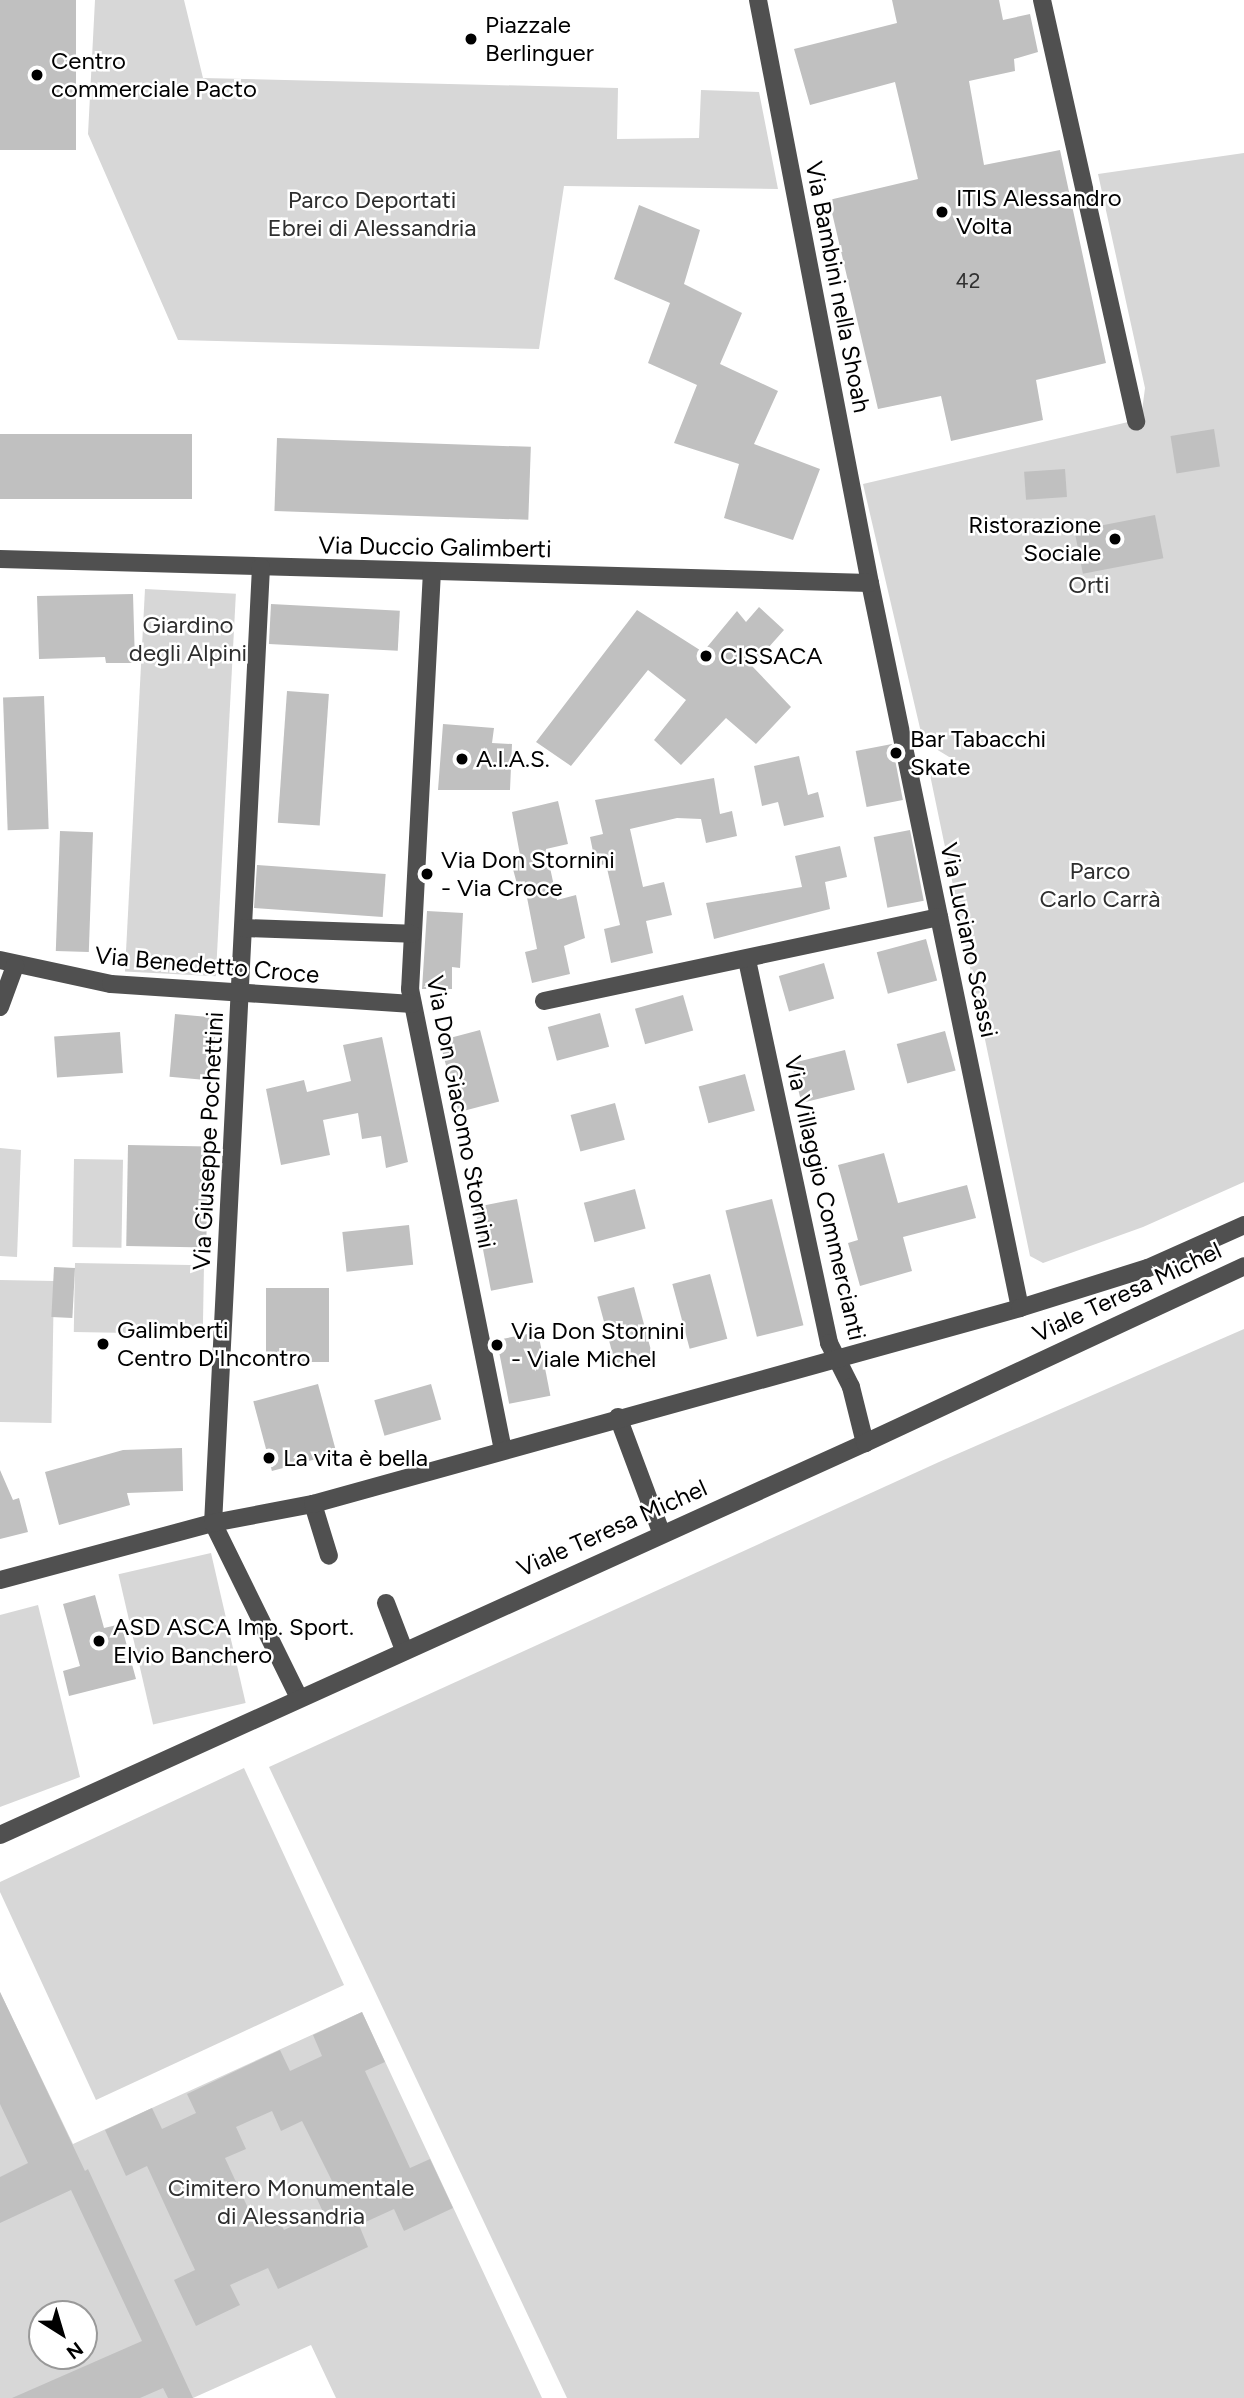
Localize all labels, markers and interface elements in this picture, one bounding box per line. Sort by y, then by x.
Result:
place label: Piazzale Berlinguer [485,11,594,67]
marker: Piazzale Berlinguer [463,31,479,47]
place label: Centro commerciale Pacto [51,47,257,103]
marker: Centro commerciale Pacto [29,67,45,83]
street label: Via Bambini nella Shoah [800,159,876,415]
place label: ITIS Alessandro Volta [956,184,1122,240]
park label: Parco Deportati Ebrei di Alessandria [267,186,477,242]
marker: ITIS Alessandro Volta [934,204,950,220]
house number: 42 [956,268,980,294]
place label: Ristorazione Sociale [968,511,1101,567]
street label: Via Duccio Galimberti [318,531,552,563]
marker: Ristorazione Sociale [1107,531,1123,547]
park label: Orti [1068,571,1110,599]
park label: Giardino degli Alpini [129,611,247,667]
place label: CISSACA [720,642,823,670]
marker: CISSACA [698,648,714,664]
place label: Bar Tabacchi Skate [910,725,1046,781]
place label: A.I.A.S. [476,745,550,773]
marker: Bar Tabacchi Skate [888,745,904,761]
marker: A.I.A.S. [454,751,470,767]
street label: Via Luciano Scassi [934,840,1004,1040]
place label: Via Don Stornini - Via Croce [441,846,615,902]
park label: Parco Carlo Carrà [1040,857,1160,913]
marker: Via Don Stornini - Via Croce [419,866,435,882]
street label: Via Benedetto Croce [94,941,320,989]
street label: Via Don Giacomo Stornini [420,973,502,1251]
street label: Via Giuseppe Pochettini [187,1011,229,1271]
street label: Via Villaggio Commercianti [778,1053,872,1343]
street label: Viale Teresa Michel [1028,1236,1226,1348]
place label: Galimberti Centro D'Incontro [117,1316,310,1372]
place label: Via Don Stornini - Viale Michel [511,1317,685,1373]
marker: Galimberti Centro D'Incontro [95,1336,111,1352]
marker: Via Don Stornini - Viale Michel [489,1337,505,1353]
place label: La vita è bella [283,1444,428,1472]
marker: La vita è bella [261,1450,277,1466]
street label: Viale Teresa Michel [513,1473,711,1583]
place label: ASD ASCA Imp. Sport. Elvio Banchero [113,1613,354,1669]
marker: ASD ASCA Imp. Sport. Elvio Banchero [91,1633,107,1649]
park label: Cimitero Monumentale di Alessandria [168,2174,414,2230]
north arrow [28,2300,98,2370]
text: N [62,2337,88,2364]

